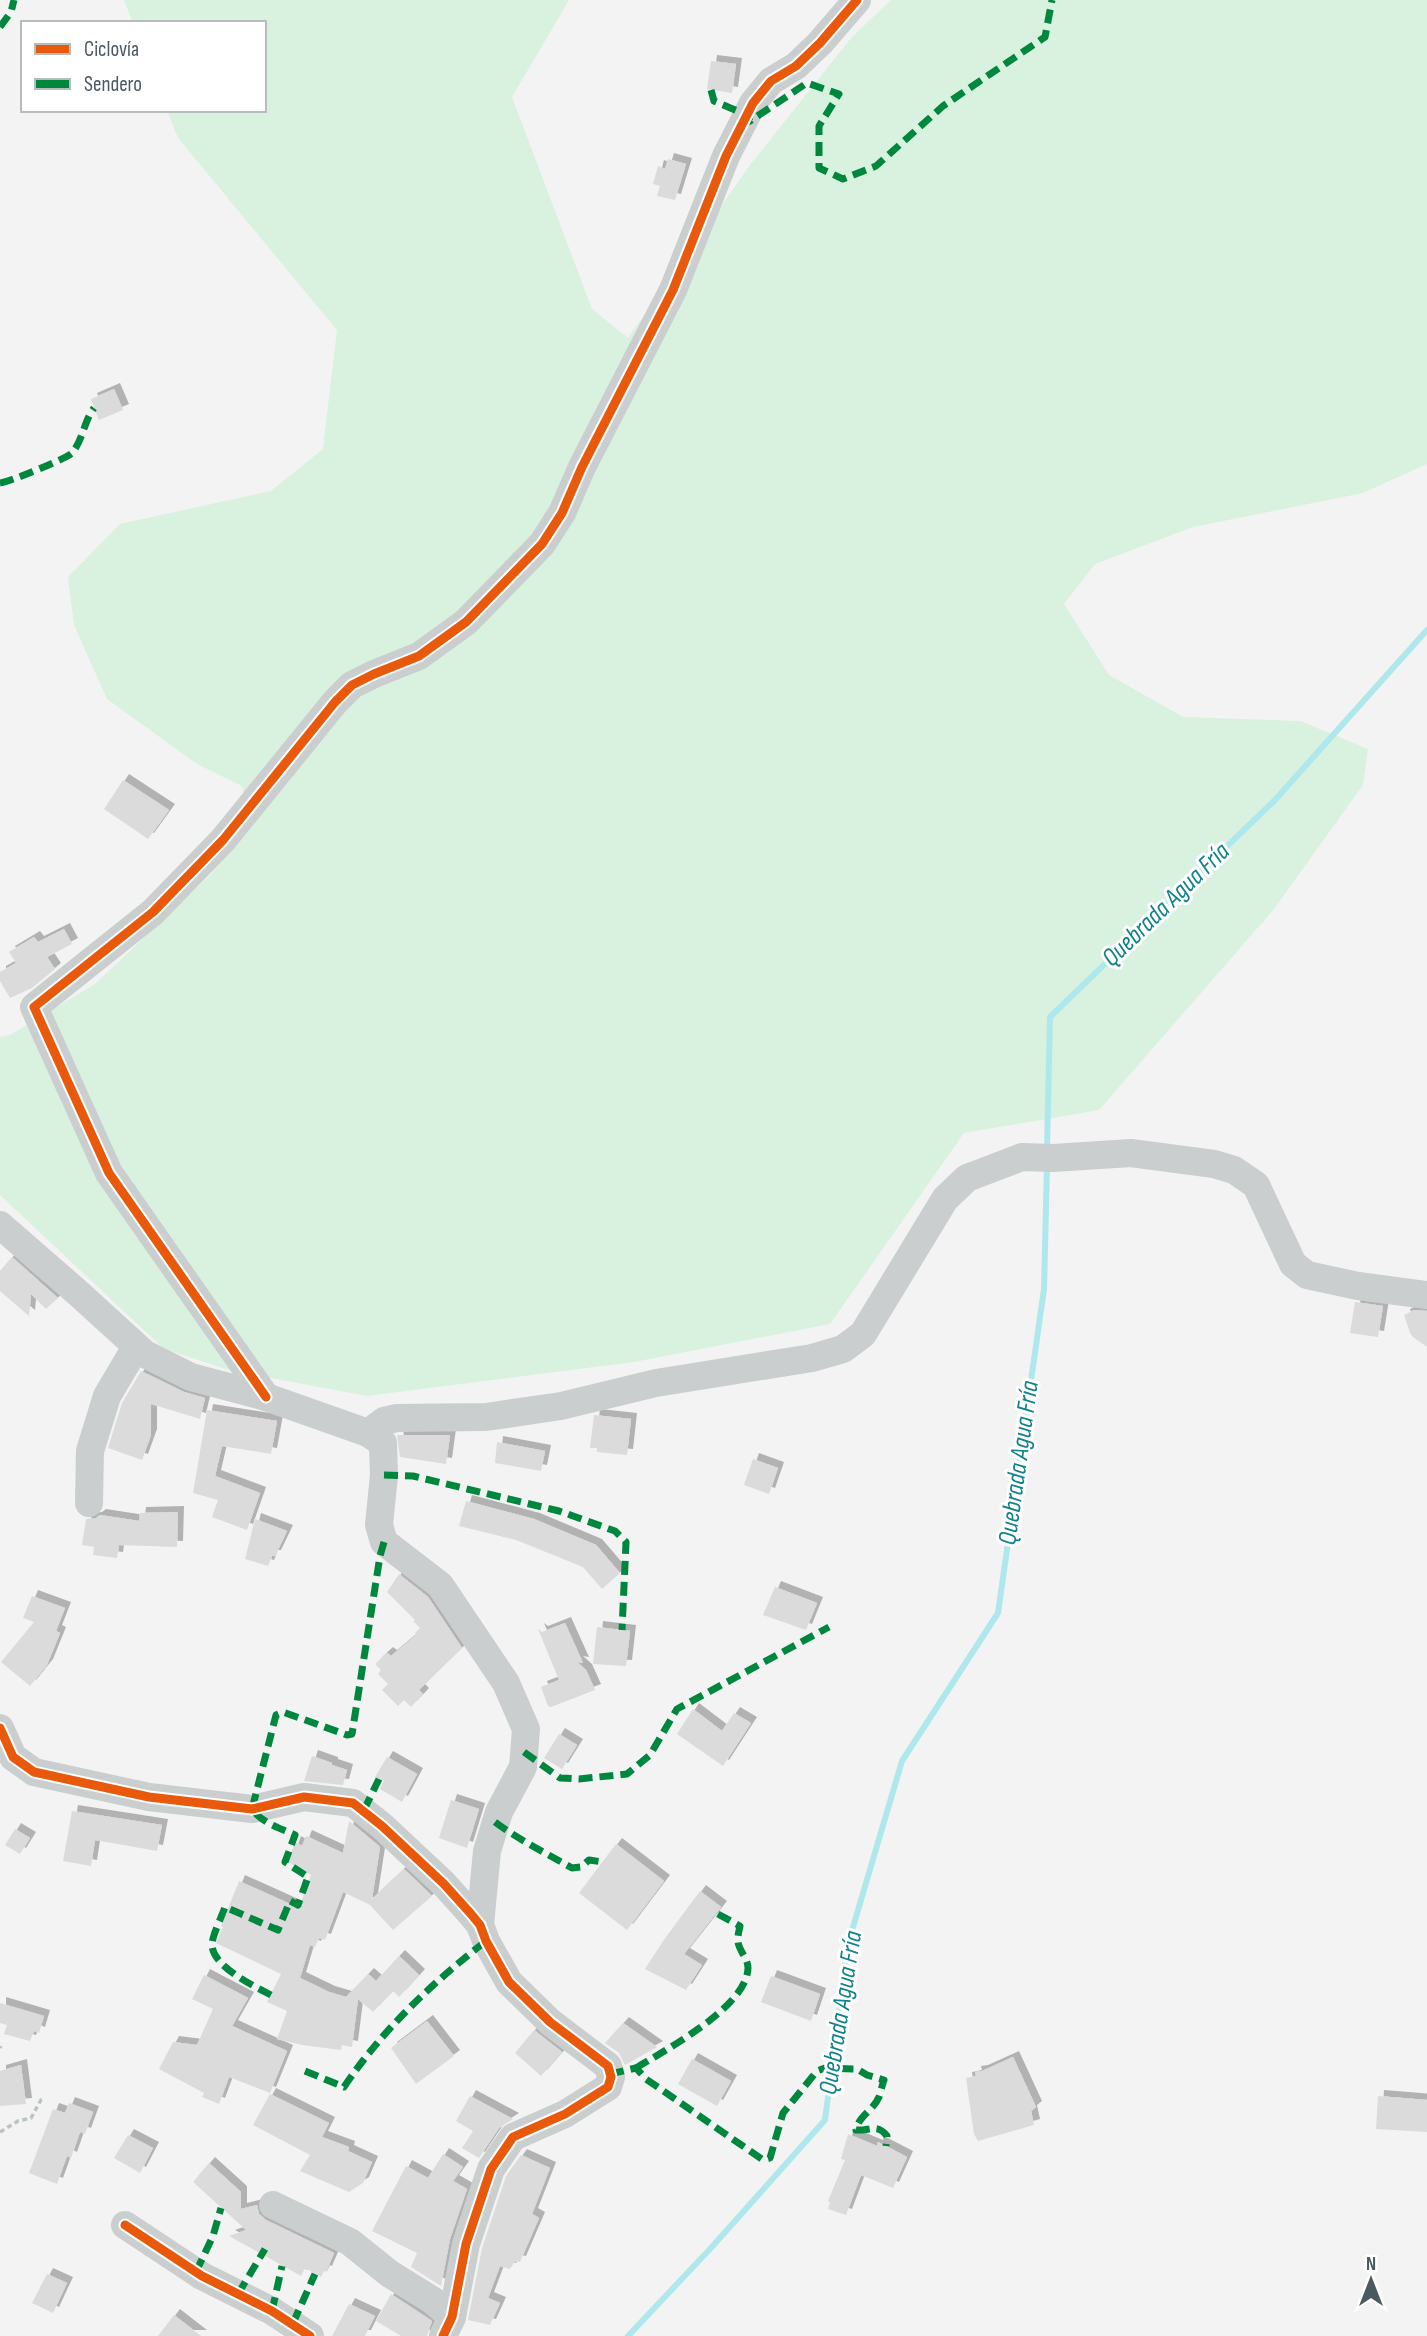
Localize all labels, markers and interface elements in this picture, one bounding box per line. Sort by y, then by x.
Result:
legend [21,21,266,112]
text: Ciclovía [84,37,139,62]
text: Sendero [84,72,142,97]
water label: Quebrada Agua Fría [1096,836,1237,974]
water label: Quebrada Agua Fría [992,1378,1046,1547]
water label: Quebrada Agua Fría [813,1928,869,2097]
north arrow [1336,2245,1406,2315]
text: N [1366,2253,1376,2276]

